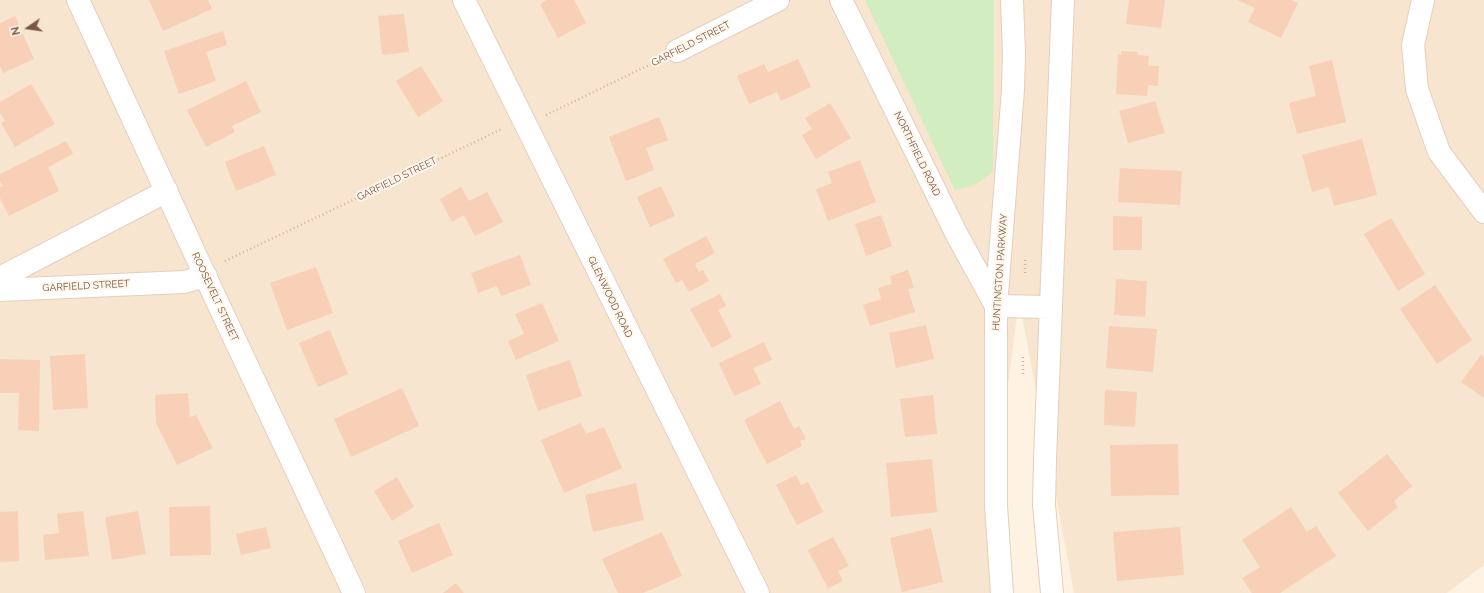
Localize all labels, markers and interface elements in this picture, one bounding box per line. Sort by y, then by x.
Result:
north arrow [8,8,48,48]
street label: GARFIELD STREET [649,19,733,69]
text: N [9,25,23,36]
street label: NORTHFIELD ROAD [891,110,943,198]
street label: GARFIELD STREET [355,154,439,204]
street label: HUNTINGTON PARKWAY [990,213,1010,331]
street label: ROOSEVELT STREET [189,251,241,343]
street label: GLENWOOD ROAD [585,254,635,340]
street label: GARFIELD STREET [42,278,130,294]

